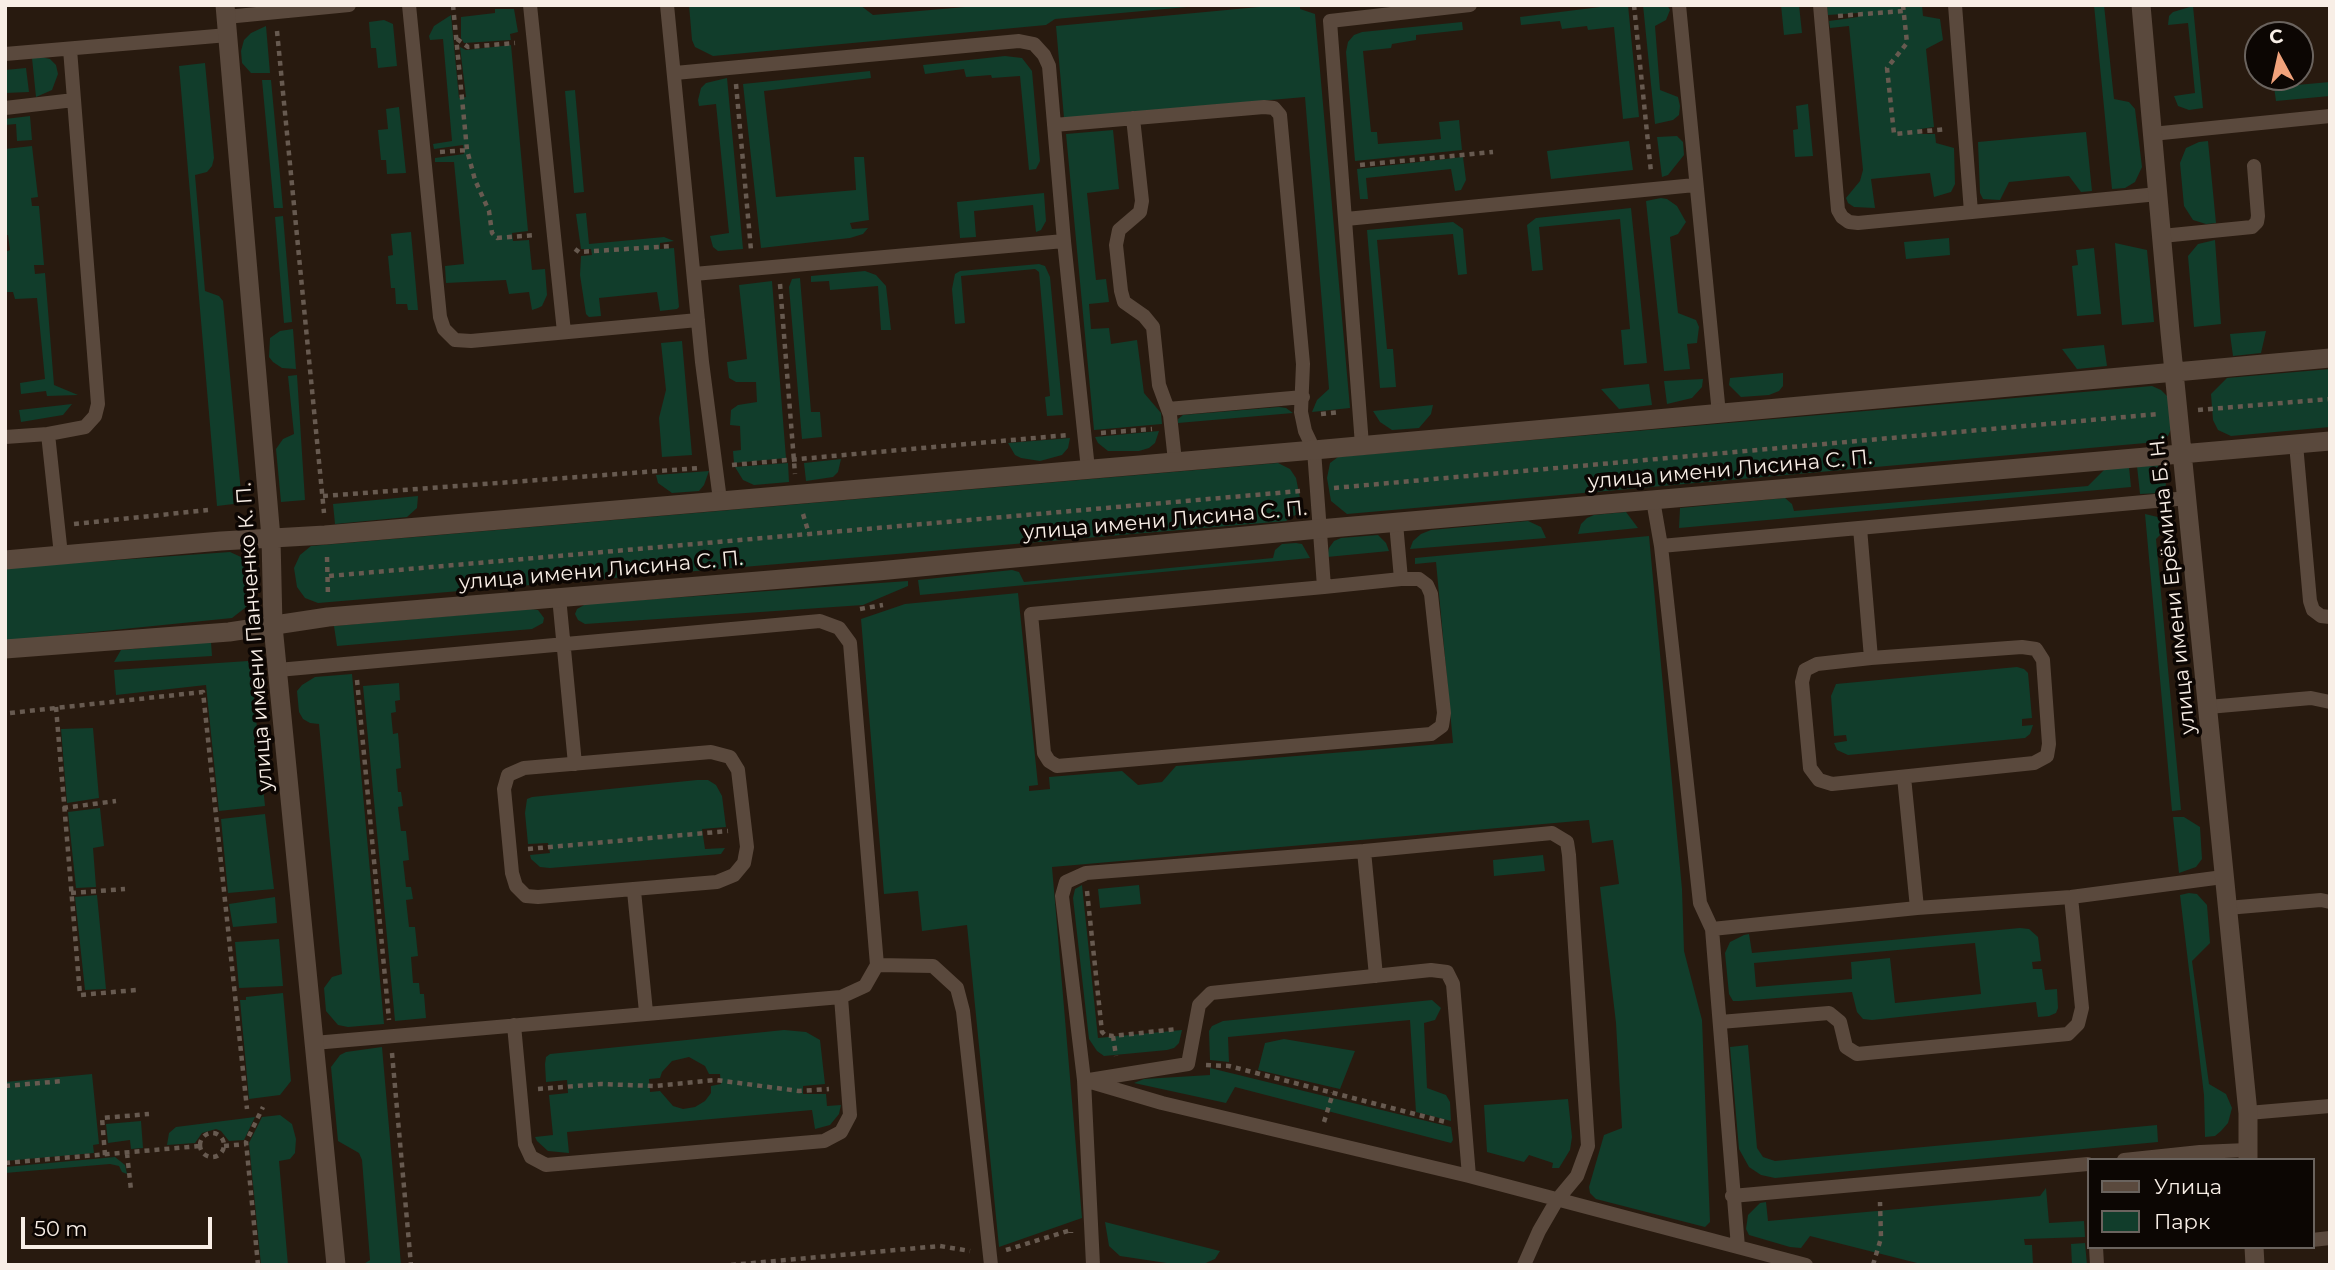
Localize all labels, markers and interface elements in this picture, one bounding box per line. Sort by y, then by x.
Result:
north arrow [2244,21,2314,91]
text: С [2268,24,2285,49]
street label: улица имени Ерёмина Б. Н. [2145,434,2201,736]
street label: улица имени Лисина С. П. [1587,445,1873,495]
street label: улица имени Панченко К. П. [232,482,278,792]
street label: улица имени Лисина С. П. [1022,496,1308,546]
street label: улица имени Лисина С. П. [458,546,744,596]
legend [2086,1158,2314,1249]
text: Улица [2154,1174,2222,1199]
scale bar [24,1204,215,1248]
text: Парк [2154,1209,2210,1234]
text: 50 m [34,1216,88,1241]

